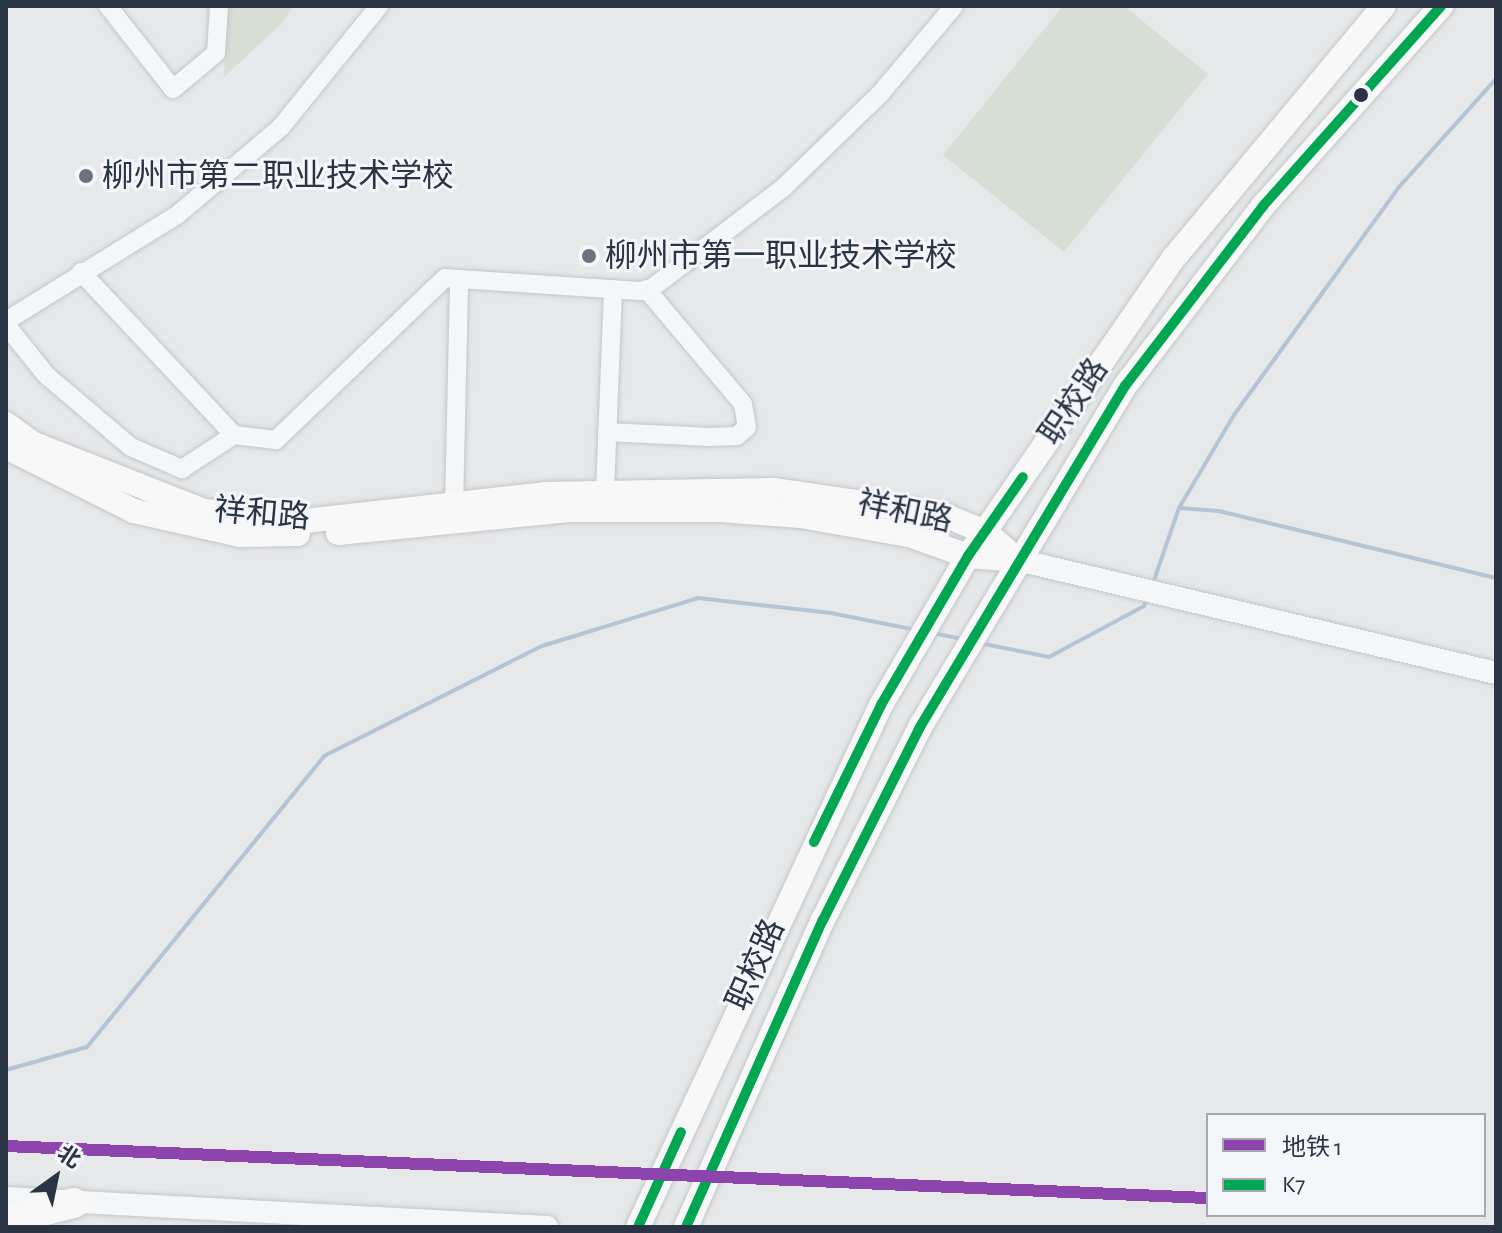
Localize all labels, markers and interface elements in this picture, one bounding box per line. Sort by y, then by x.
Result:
unlabelled marker [1353,87,1369,103]
place label: 柳州市第二职业技术学校 [102,157,454,195]
marker: 柳州市第二职业技术学校 [77,167,95,185]
place label: 柳州市第一职业技术学校 [605,237,957,275]
marker: 柳州市第一职业技术学校 [580,247,598,265]
street label: 职校路 [1031,351,1117,453]
street label: 祥和路 [854,483,956,541]
street label: 祥和路 [213,491,311,537]
street label: 职校路 [719,913,793,1017]
legend [1206,1113,1486,1217]
text: 地铁 1 [1282,1136,1342,1160]
north arrow [16,1137,96,1217]
text: 北 [54,1142,84,1172]
text: K7 [1282,1173,1305,1197]

